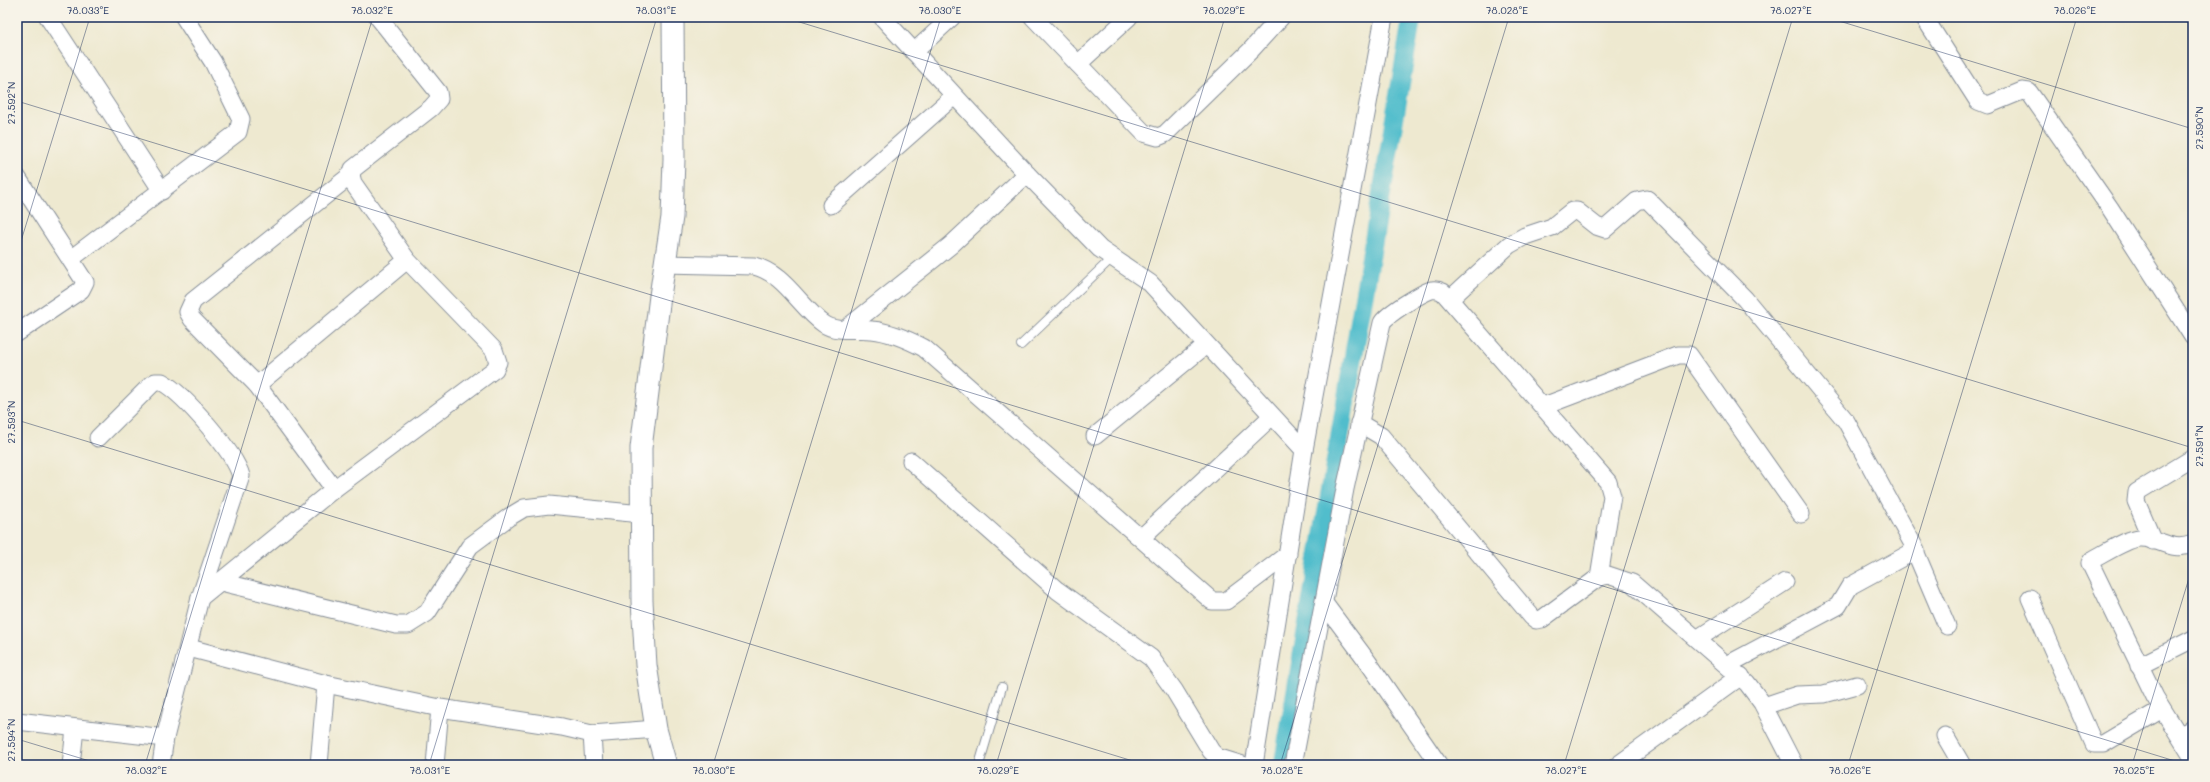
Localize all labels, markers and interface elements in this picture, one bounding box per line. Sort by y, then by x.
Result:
text: 78.033°E [67,3,109,17]
text: 78.032°E [351,3,393,17]
text: 78.031°E [636,3,677,17]
text: 78.030°E [919,3,961,17]
text: 78.029°E [1203,3,1245,17]
text: 78.028°E [1486,3,1528,17]
text: 78.027°E [1770,3,1812,17]
text: 78.026°E [2054,3,2096,17]
text: 27.592°N [4,82,18,124]
text: 27.590°N [2192,106,2206,150]
text: 27.593°N [4,401,18,443]
text: 27.591°N [2192,425,2206,467]
text: 27.594°N [4,719,18,761]
text: 78.032°E [125,763,167,777]
text: 78.031°E [410,763,451,777]
text: 78.030°E [693,763,735,777]
text: 78.029°E [977,763,1019,777]
text: 78.028°E [1261,763,1303,777]
text: 78.027°E [1545,763,1587,777]
text: 78.026°E [1829,763,1871,777]
text: 78.025°E [2113,763,2155,777]

